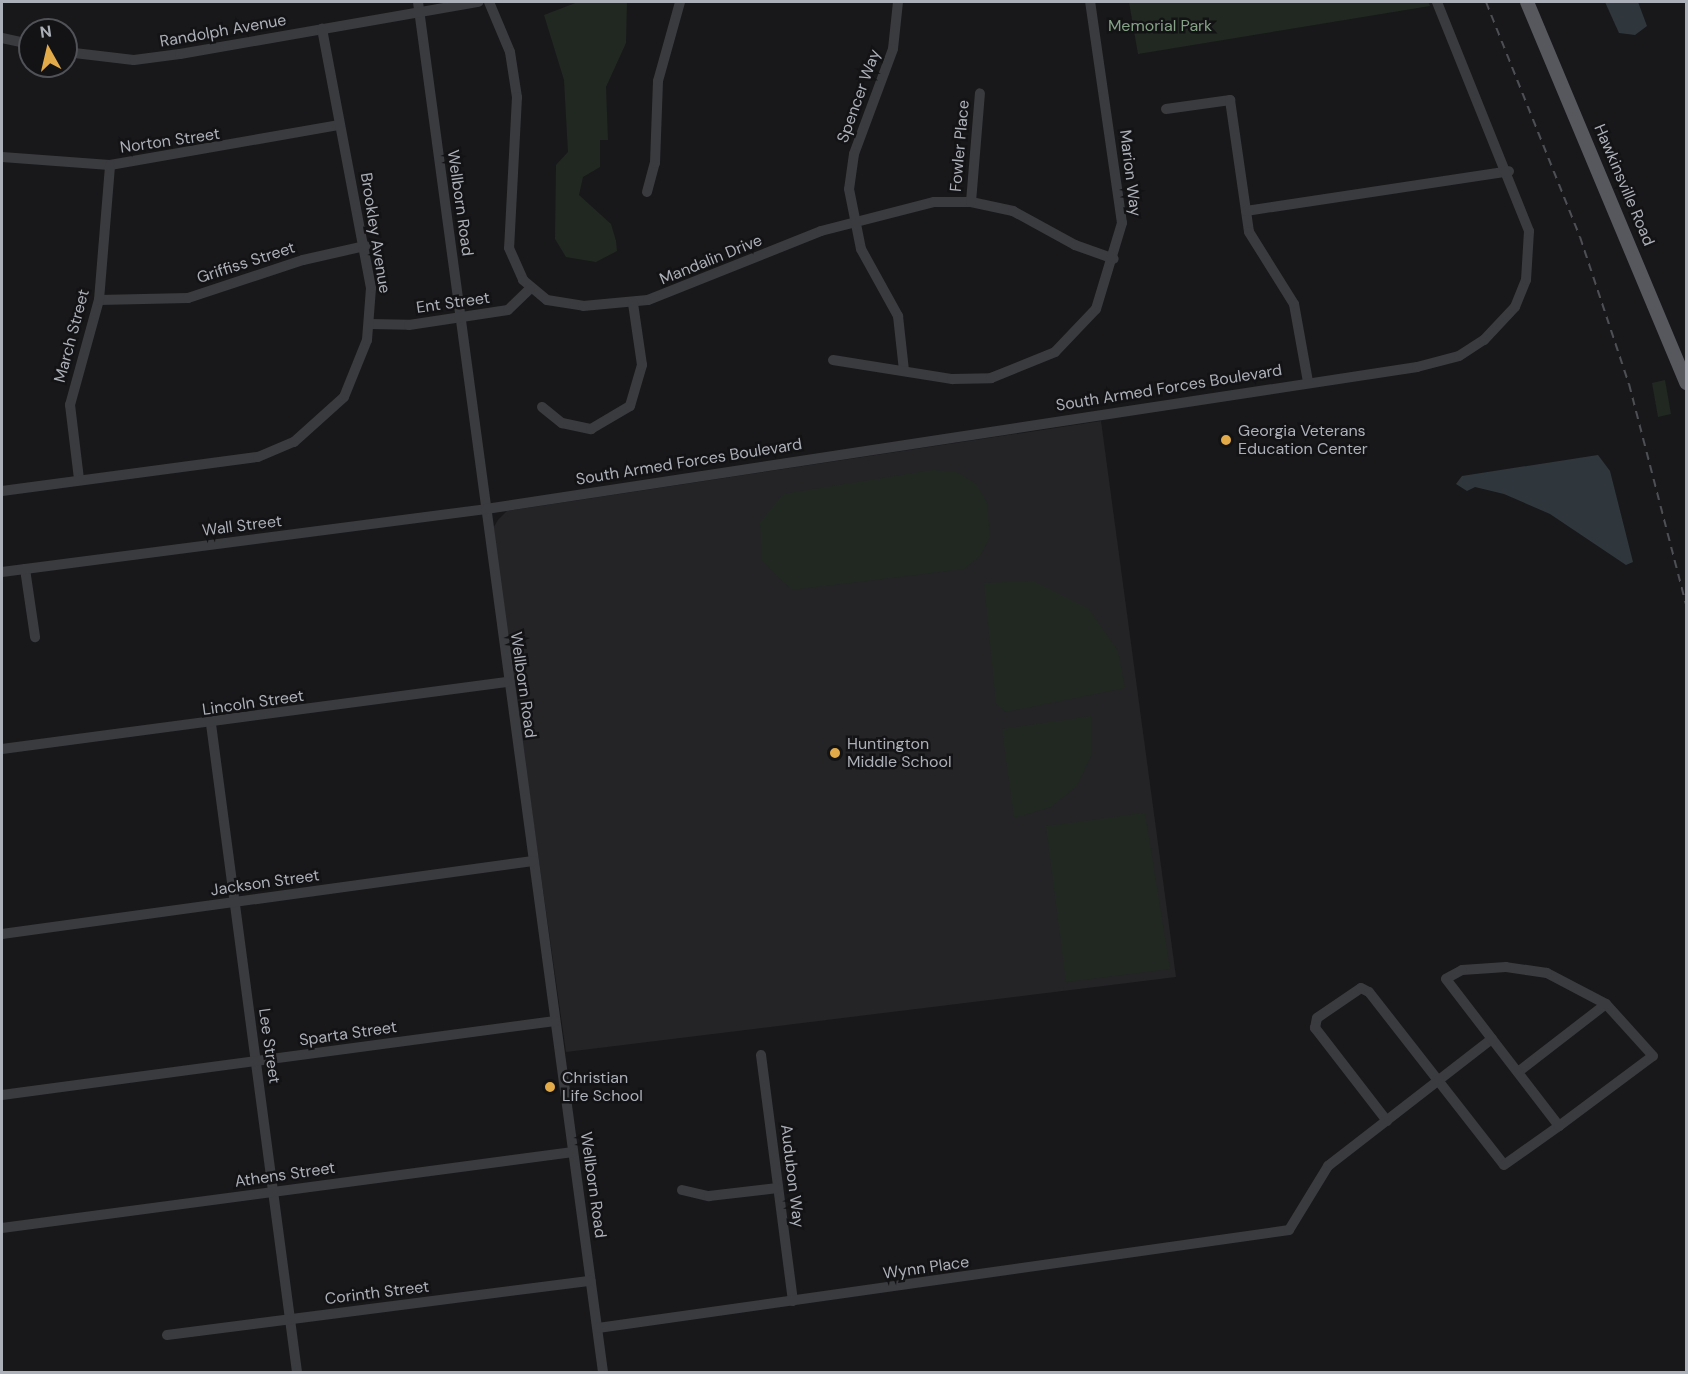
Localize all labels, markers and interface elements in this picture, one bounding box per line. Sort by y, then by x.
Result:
street label: Randolph Avenue [158,10,288,52]
park label: Memorial Park [1108,16,1212,36]
north arrow [18,18,78,78]
text: N [38,20,53,43]
street label: Spencer Way [833,47,885,145]
street label: Fowler Place [946,99,974,193]
street label: Hawkinsville Road [1590,121,1658,249]
street label: Norton Street [119,124,221,158]
street label: Marion Way [1115,129,1145,217]
street label: Wellborn Road [443,149,477,257]
street label: Brookley Avenue [356,171,394,295]
street label: Mandalin Drive [657,231,765,289]
street label: Griffiss Street [195,238,297,288]
street label: March Street [50,287,94,385]
street label: Ent Street [415,288,491,318]
street label: South Armed Forces Boulevard [1055,361,1283,415]
place label: Georgia Veterans Education Center [1238,421,1368,459]
marker: Georgia Veterans Education Center [1219,433,1233,447]
street label: South Armed Forces Boulevard [575,435,803,489]
street label: Wall Street [201,512,283,540]
street label: Wellborn Road [506,631,540,739]
street label: Lincoln Street [201,686,305,720]
place label: Huntington Middle School [847,734,951,772]
marker: Huntington Middle School [828,746,842,760]
street label: Jackson Street [209,866,321,900]
street label: Lee Street [254,1007,284,1085]
street label: Sparta Street [298,1018,398,1050]
place label: Christian Life School [562,1068,643,1106]
marker: Christian Life School [543,1080,557,1094]
street label: Audubon Way [776,1123,808,1229]
street label: Wellborn Road [576,1131,610,1239]
street label: Athens Street [233,1158,337,1192]
street label: Wynn Place [882,1252,970,1284]
street label: Corinth Street [324,1277,430,1309]

